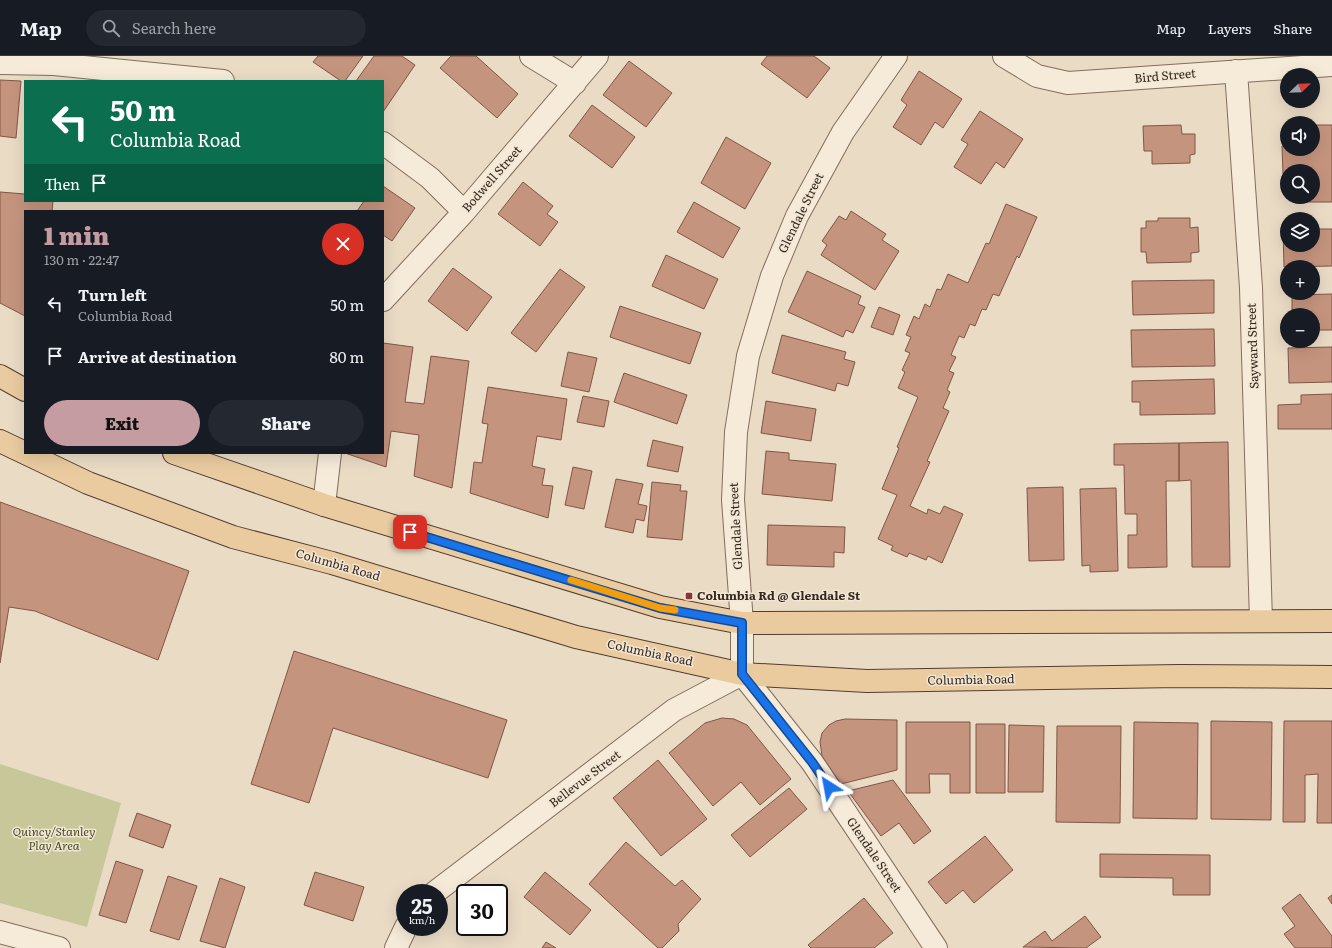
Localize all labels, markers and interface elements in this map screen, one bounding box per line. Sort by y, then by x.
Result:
search box [86,10,366,46]
text: Map [20,14,62,42]
text: Search here [132,16,216,39]
icon: search [100,17,122,39]
text: Map [1156,18,1186,38]
text: Layers [1208,18,1251,38]
text: Share [1273,18,1312,38]
street label: Bird Street [1133,63,1196,87]
north arrow [1280,68,1320,108]
map controls [1280,68,1320,348]
text: 50 m [110,88,176,130]
icon: left [44,96,96,148]
button: sound [1280,116,1320,156]
text: Columbia Road [110,126,241,153]
street label: Bodwell Street [457,141,525,216]
button: search [1280,164,1320,204]
street label: Glendale Street [773,169,827,256]
text: Then [44,172,80,195]
icon: arrive [88,172,110,194]
button: layers [1280,212,1320,252]
text: 1 min [44,217,109,252]
button: close [322,223,364,265]
text: 130 m · 22:47 [44,250,119,269]
button: + [1280,260,1320,300]
text: Turn left [78,283,147,306]
icon: left [44,293,66,315]
text: 50 m [330,293,364,316]
street label: Sayward Street [1242,303,1262,389]
text: Columbia Road [78,306,173,325]
button: − [1280,308,1320,348]
icon: arrive [44,345,66,367]
text: Arrive at destination [78,345,237,368]
text: 80 m [330,345,364,368]
button: Exit [44,400,200,446]
button: Share [208,400,364,446]
street label: Glendale Street [724,482,746,570]
pin [393,515,427,549]
icon: arrive [399,521,421,543]
street label: Columbia Road [294,543,383,585]
place label: Columbia Rd @ Glendale St [697,586,861,604]
marker: Columbia Rd @ Glendale St [684,591,694,601]
street label: Columbia Road [606,634,695,670]
street label: Columbia Road [927,669,1015,689]
street label: Bellevue Street [545,745,624,811]
position arrow [808,766,850,808]
street label: Glendale Street [843,813,907,896]
park label: Quincy/Stanley Play Area [13,822,95,854]
speed limit sign: 30 [456,884,508,936]
text: 25 [411,890,433,920]
text: km/h [409,912,435,927]

